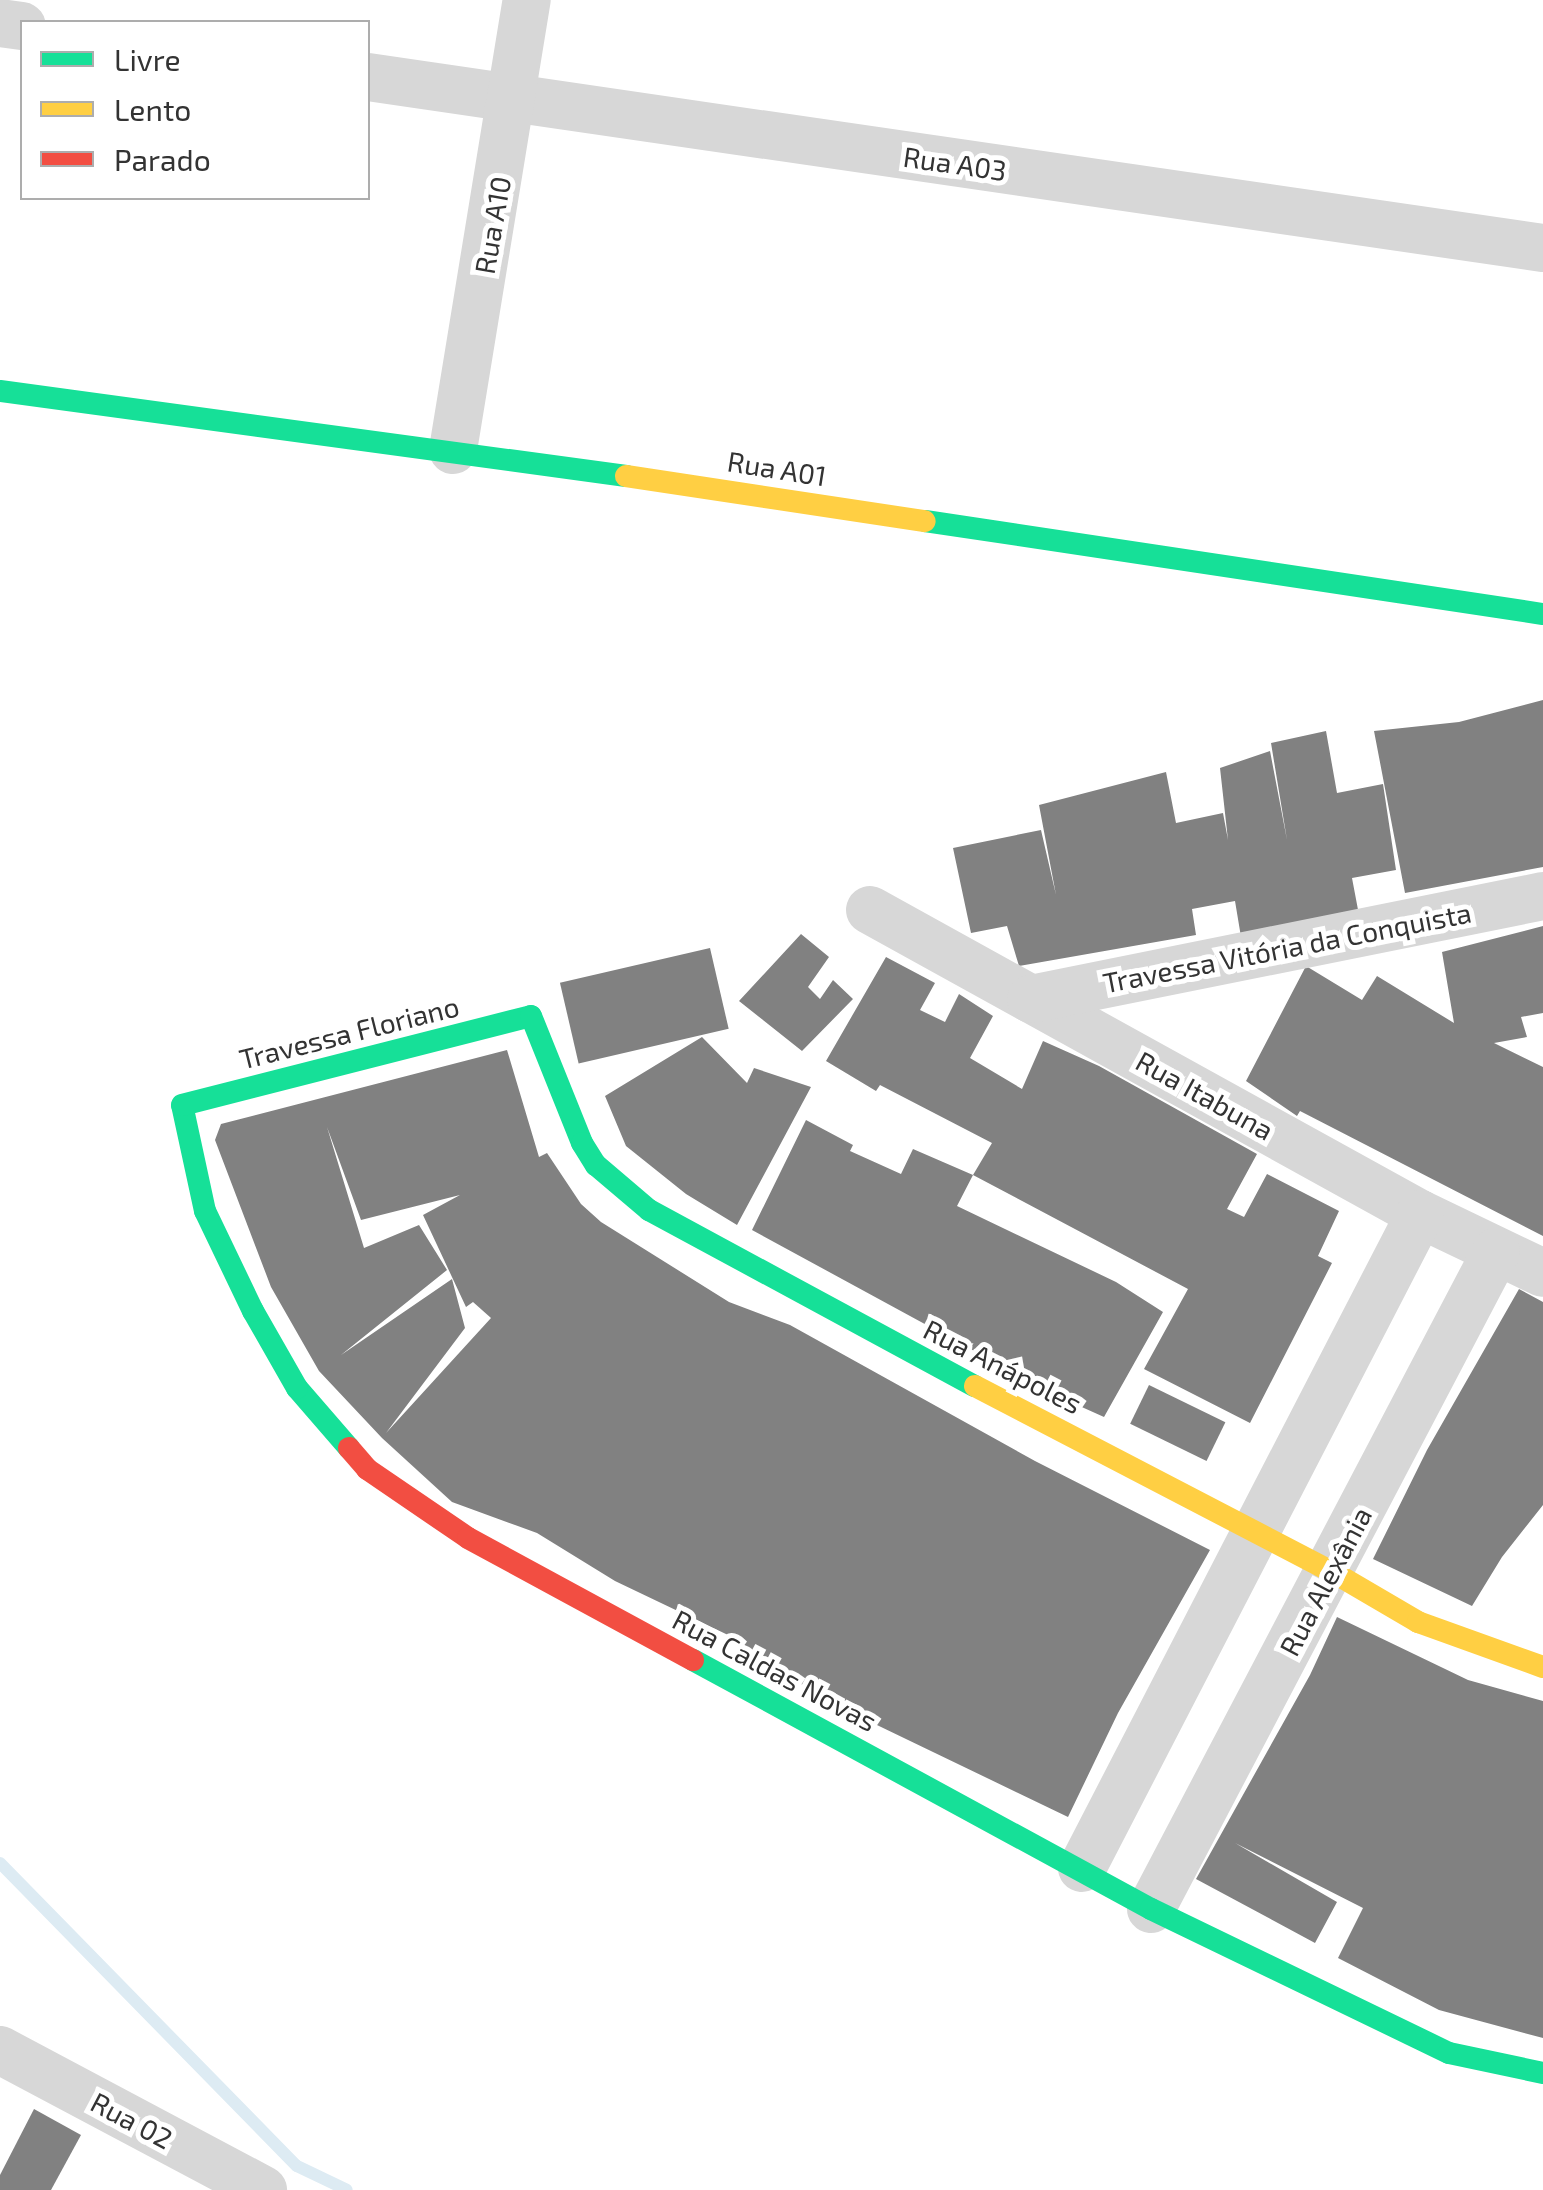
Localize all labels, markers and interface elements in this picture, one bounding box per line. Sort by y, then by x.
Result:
legend [20,20,370,200]
text: Livre [114,41,181,77]
text: Lento [114,91,191,127]
street label: Rua A03 [901,139,1009,187]
text: Parado [114,141,211,177]
street label: Rua A10 [467,173,517,277]
street label: Rua A01 [725,444,829,492]
street label: Travessa Vitória da Conquista [1100,895,1474,999]
street label: Travessa Floriano [236,988,462,1076]
street label: Rua Itabuna [1130,1044,1280,1146]
street label: Rua Anápoles [918,1312,1088,1420]
street label: Rua Alexânia [1272,1501,1378,1661]
street label: Rua Caldas Novas [667,1602,883,1738]
street label: Rua 02 [85,2085,179,2155]

